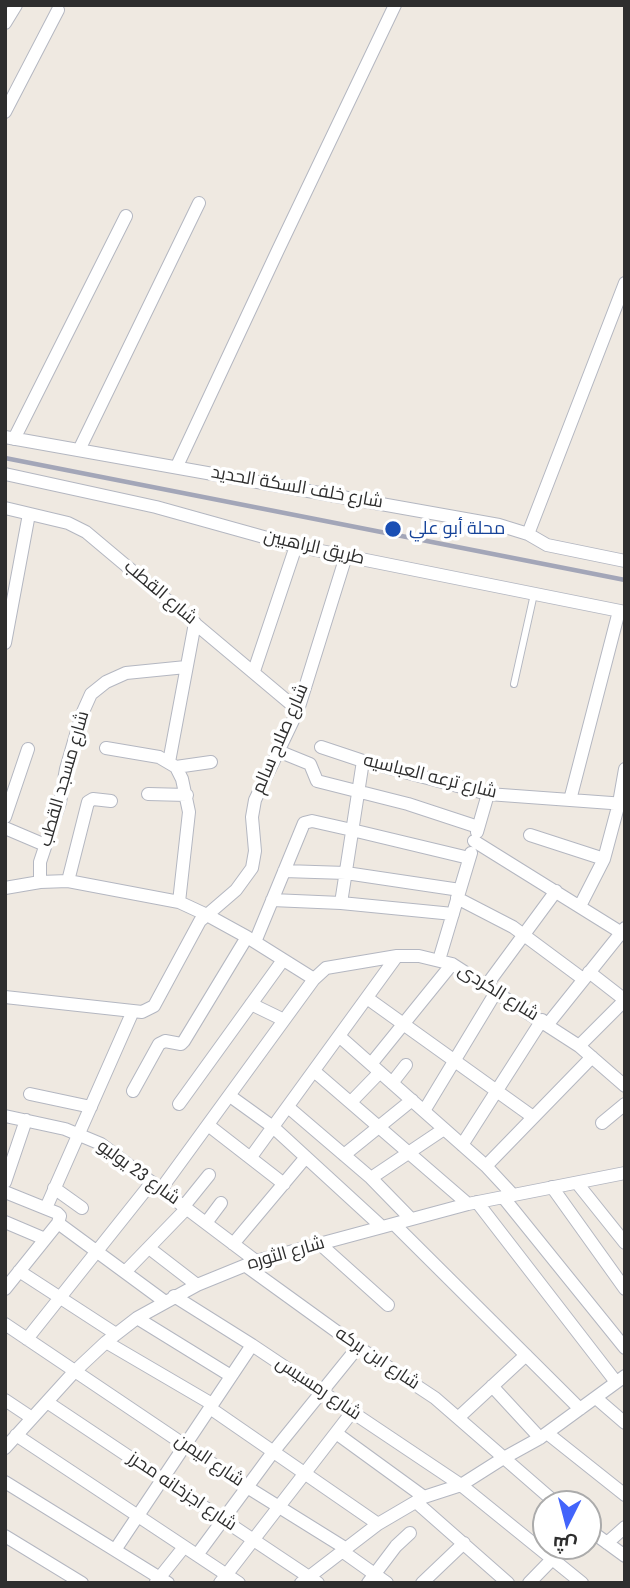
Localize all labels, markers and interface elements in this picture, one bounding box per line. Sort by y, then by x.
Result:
street label: شارع خلف السكة الحديد [209,462,385,514]
place label: محلة أبو علي [409,518,505,540]
marker: محلة أبو علي [383,519,403,539]
street label: طريق الراهبين [261,526,367,570]
street label: شارع القطب [119,556,201,630]
street label: شارع صلاح سالم [248,681,314,797]
street label: شارع مسجد القطب [35,709,95,849]
street label: شارع ترعه العباسيه [361,750,499,804]
street label: شارع الكردى [454,960,542,1026]
street label: شارع 23 يوليو [93,1136,183,1210]
street label: شارع الثوره [245,1233,327,1275]
street label: شارع ابن بركه [331,1323,423,1395]
street label: شارع رمسيس [271,1353,365,1425]
street label: شارع اليمن [170,1430,248,1492]
street label: شارع اجزخانه محرز [124,1448,240,1536]
north arrow [532,1490,602,1560]
text: ش [552,1532,578,1557]

